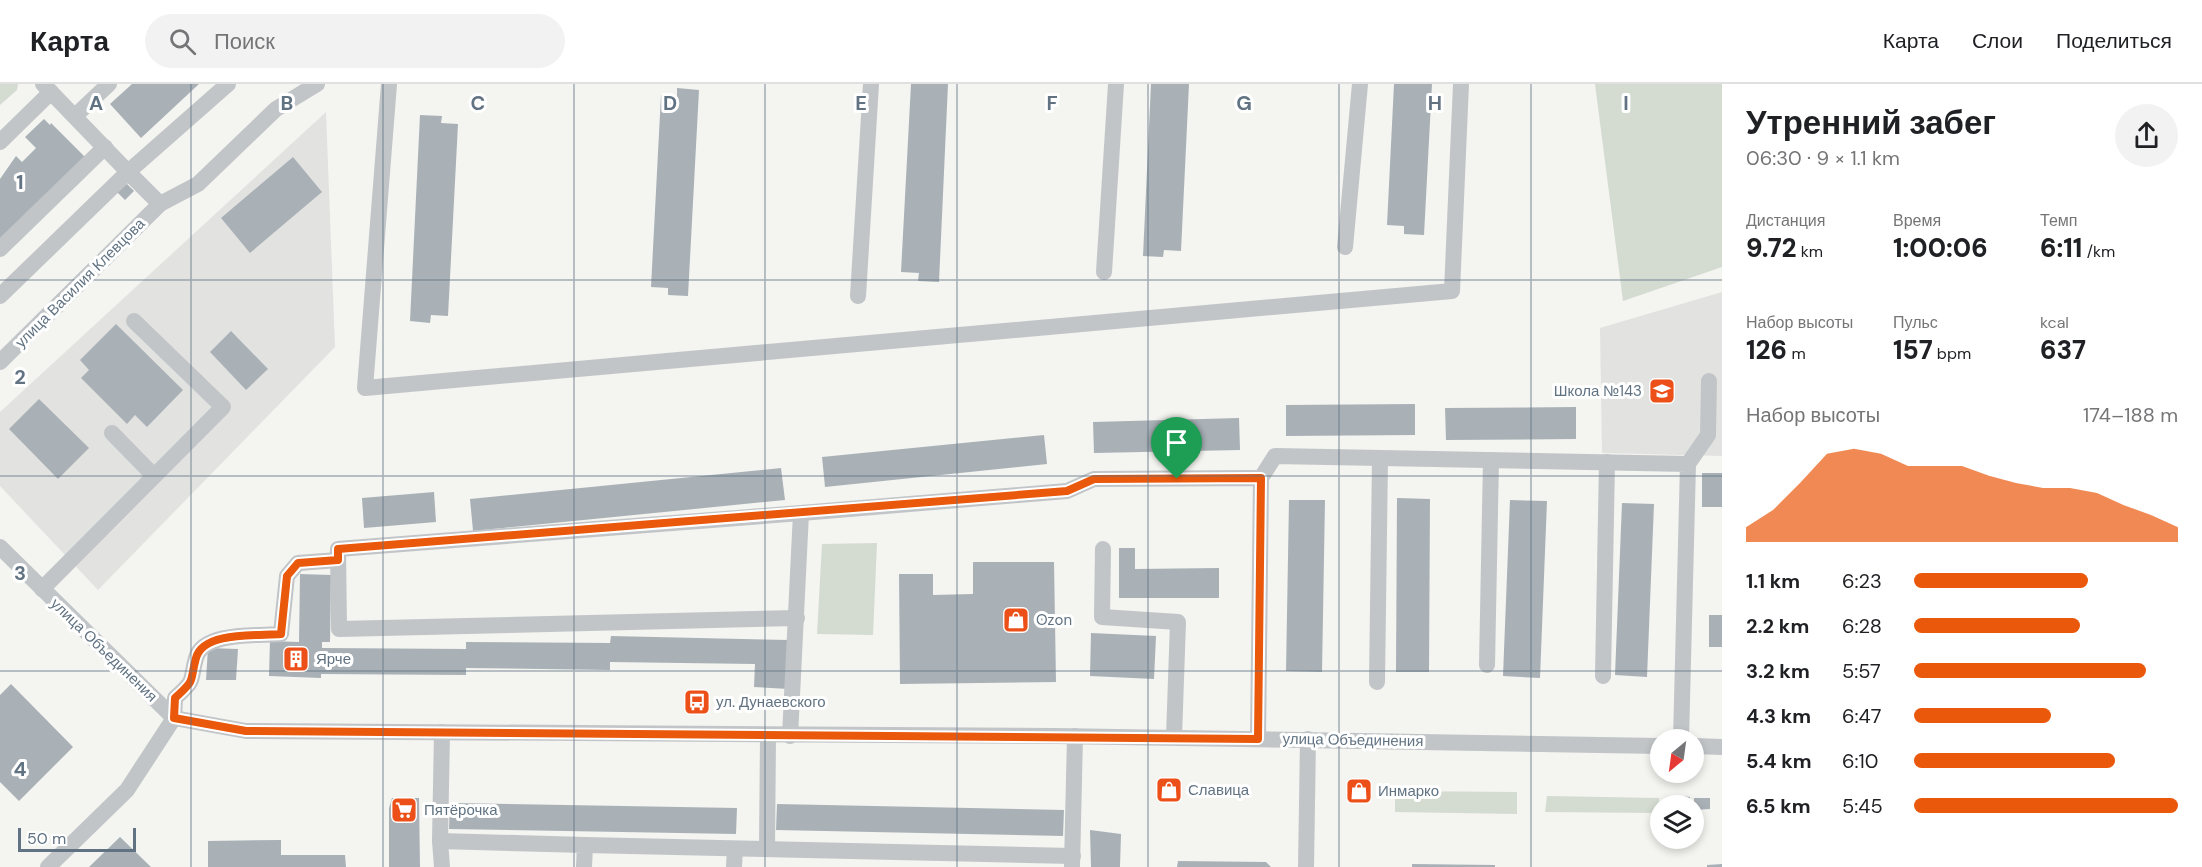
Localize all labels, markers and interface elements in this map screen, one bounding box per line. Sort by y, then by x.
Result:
search box [145,14,565,68]
text: Карта [30,23,109,60]
icon: search [166,25,199,58]
text: Поиск [214,27,275,56]
text: Карта [1883,27,1939,55]
text: Слои [1972,27,2023,55]
text: Поделиться [2056,27,2172,55]
text: A [89,90,103,116]
text: B [281,90,293,116]
text: C [471,90,485,116]
text: D [663,90,677,116]
text: E [855,90,867,116]
text: F [1046,90,1058,116]
text: G [1236,90,1252,116]
text: H [1428,90,1442,116]
text: I [1623,90,1629,116]
text: Утренний забег [1746,101,1996,144]
button: share [2115,104,2178,167]
text: 06:30 · 9 × 1.1 km [1746,145,1900,171]
text: 1 [16,169,24,195]
text: Дистанция [1746,210,1825,231]
text: Время [1893,210,1941,231]
text: Темп [2040,210,2077,231]
street label: улица Василия Клевцова [11,213,150,352]
text: 9.72 [1746,231,1796,265]
text: 1:00:06 [1893,231,1988,265]
text: 6:11 [2040,231,2082,265]
text: km [1796,241,1823,262]
text: /km [2082,241,2115,262]
text: Набор высоты [1746,312,1853,333]
text: Пульс [1893,312,1938,333]
text: kcal [2040,312,2069,333]
text: 126 [1746,333,1787,367]
text: 157 [1893,333,1933,367]
text: 637 [2040,333,2086,367]
text: m [1787,343,1806,364]
text: bpm [1933,343,1971,364]
text: 2 [14,364,26,390]
school or university icon: Школа №143 [1647,376,1677,406]
place label: Школа №143 [1554,381,1642,401]
text: Набор высоты [1746,402,1880,428]
text: 174–188 m [2083,402,2178,428]
pin [1151,417,1202,479]
icon: arrive [1160,426,1193,459]
text: 3 [14,560,26,586]
text: 1.1 km [1746,568,1800,594]
text: 6:23 [1842,568,1882,594]
street label: улица Объединения [46,594,162,706]
shop icon: Ozon [1001,605,1031,635]
place label: Ozon [1036,610,1072,630]
text: 2.2 km [1746,613,1809,639]
text: 6:28 [1842,613,1882,639]
building icon: Ярче [281,644,311,674]
place label: Ярче [316,649,351,669]
text: 3.2 km [1746,658,1810,684]
text: 5:57 [1842,658,1881,684]
bus stop icon: ул. Дунаевского [682,687,712,717]
place label: ул. Дунаевского [716,692,826,712]
text: 4.3 km [1746,703,1811,729]
text: 6:47 [1842,703,1881,729]
street label: улица Объединения [1282,729,1424,751]
north arrow [1650,729,1704,783]
map controls [1650,729,1704,849]
text: 5.4 km [1746,748,1812,774]
text: 6:10 [1842,748,1879,774]
text: 4 [14,756,27,782]
shop icon: Славица [1154,775,1184,805]
shop icon: Инмарко [1344,776,1374,806]
place label: Славица [1188,780,1250,800]
place label: Инмарко [1378,781,1439,801]
text: 6.5 km [1746,793,1811,819]
text: 5:45 [1842,793,1883,819]
supermarket icon: Пятёрочка [389,795,419,825]
button: layers [1650,795,1704,849]
place label: Пятёрочка [424,800,498,820]
scale bar [18,825,136,852]
text: 50 m [27,828,66,849]

